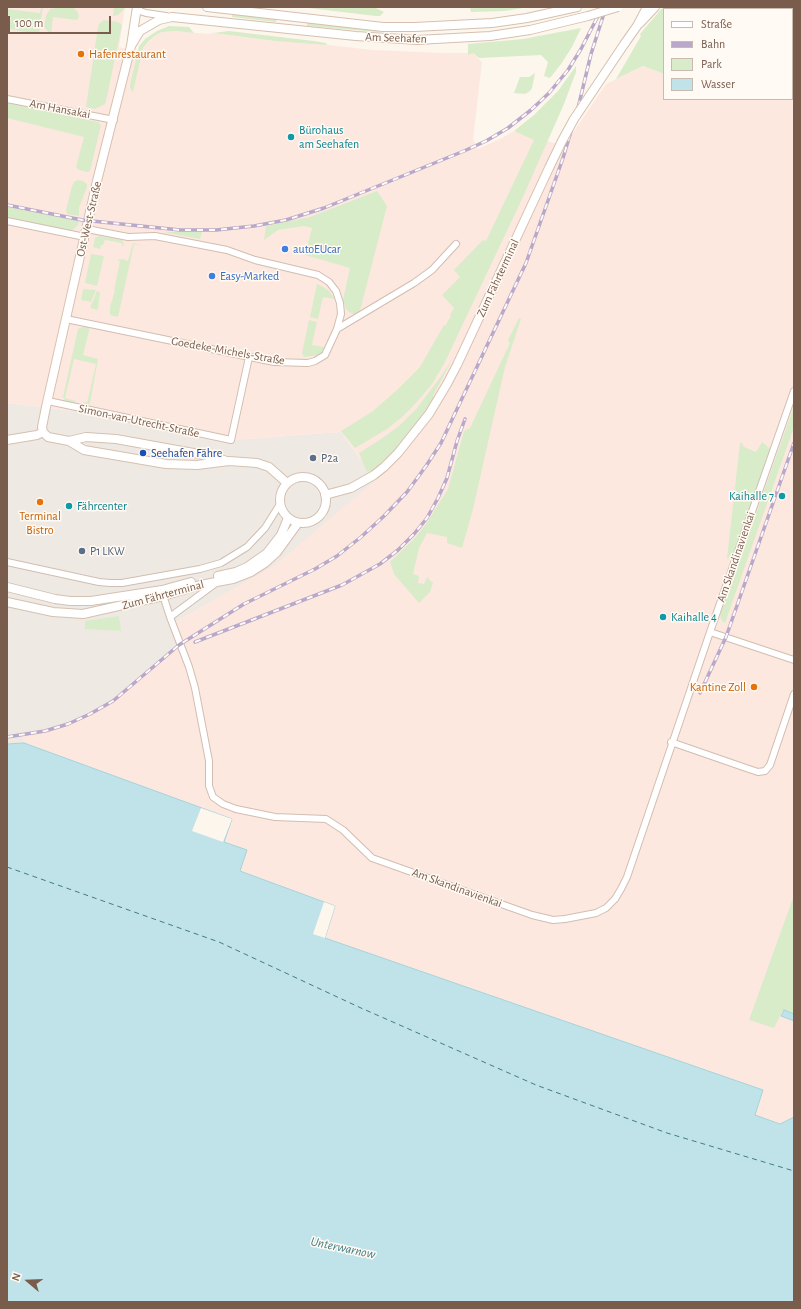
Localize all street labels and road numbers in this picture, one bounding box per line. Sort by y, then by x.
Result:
street label: Am Seehafen [365,30,427,46]
street label: Am Hansakai [28,96,92,122]
street label: Ost-West-Straße [73,180,105,258]
street label: Zum Fährterminal [474,237,522,319]
street label: Goedeke-Michels-Straße [170,334,286,368]
street label: Simon-van-Utrecht-Straße [77,401,201,441]
street label: Am Skandinavienkai [714,510,758,604]
street label: Zum Fährterminal [120,577,206,613]
street label: Am Skandinavienkai [410,865,504,911]

